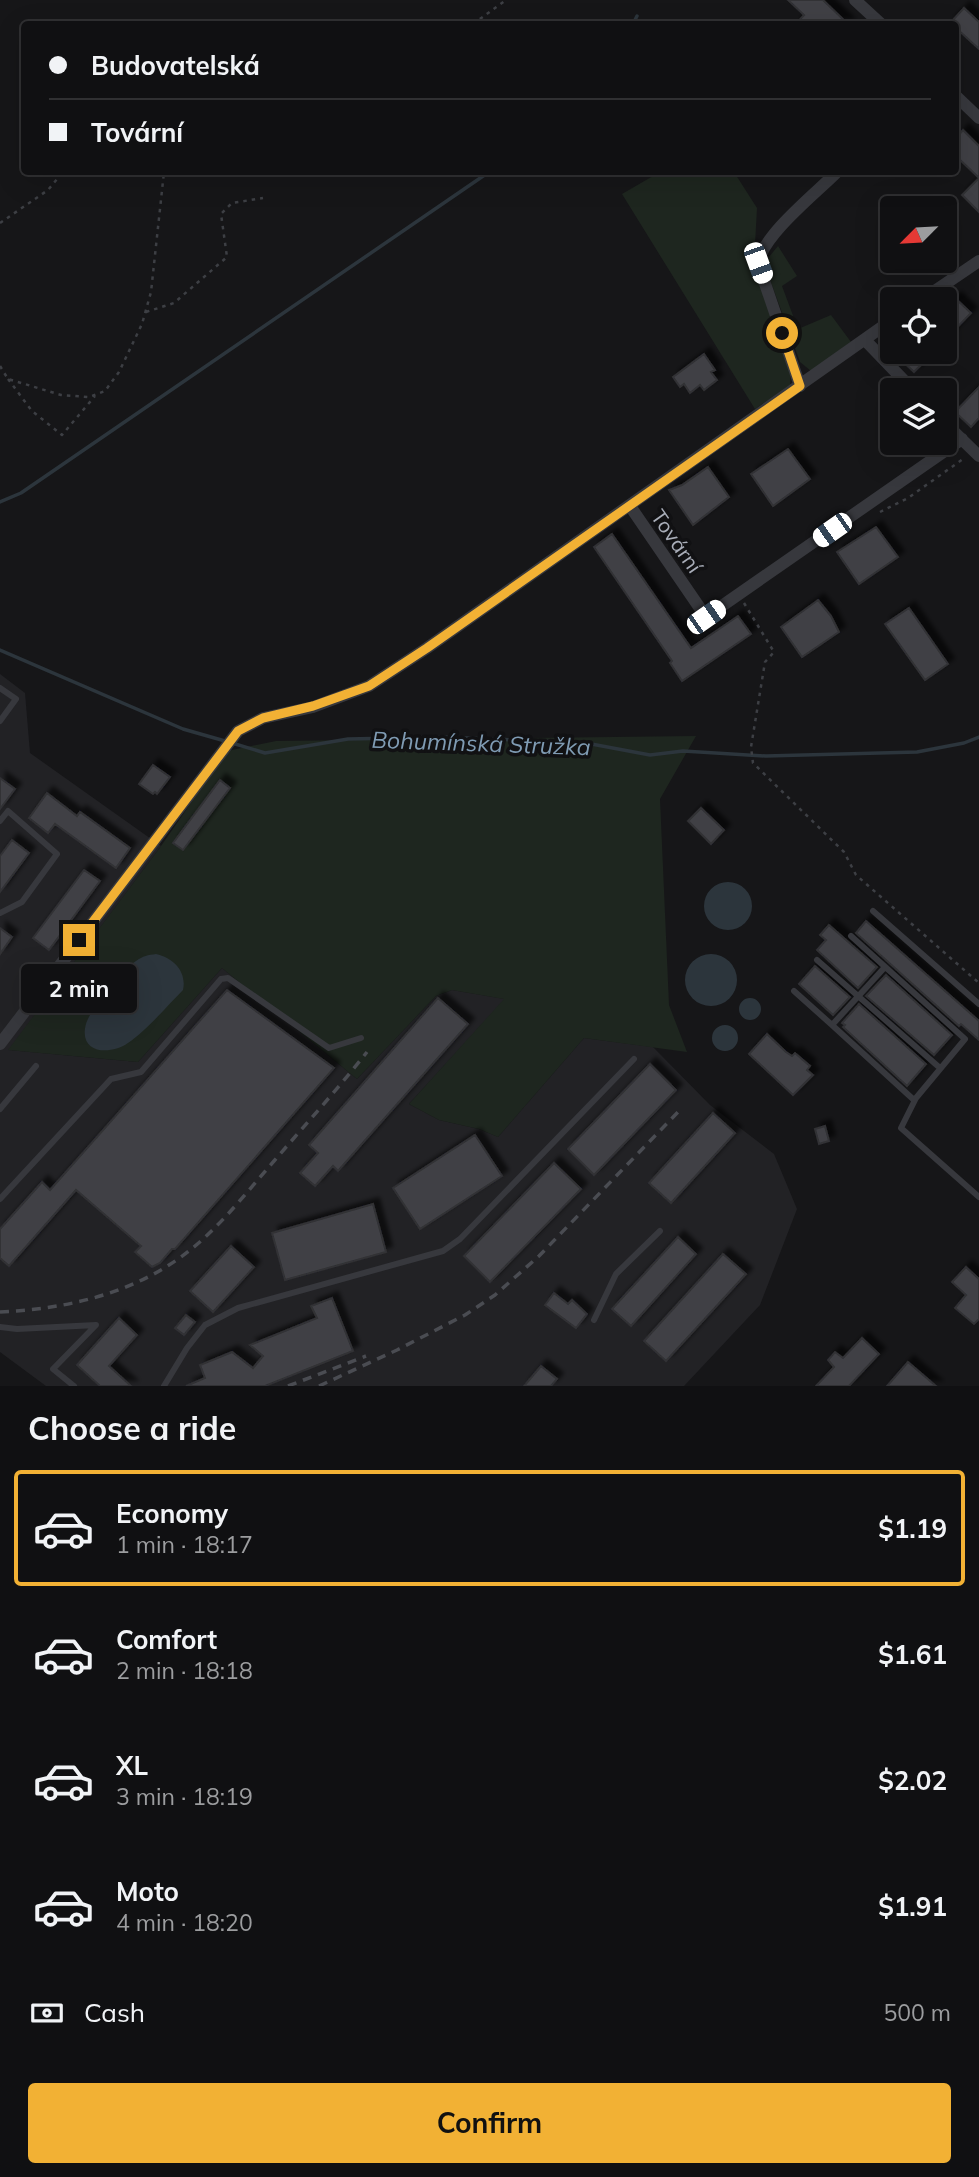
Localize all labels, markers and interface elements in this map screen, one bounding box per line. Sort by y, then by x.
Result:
text: Budovatelská [91,49,260,82]
text: Tovární [91,116,183,149]
north arrow [880,196,957,273]
map controls [880,196,957,455]
car [741,240,776,286]
button: locate [880,287,957,364]
route start [766,317,798,349]
button: layers [880,378,957,455]
street label: Tovární [646,504,709,579]
car [809,509,856,551]
car [683,596,730,638]
water label: Bohumínská Stružka [371,725,591,761]
route end [63,924,95,956]
callout: 2 min [21,964,137,1014]
text: 2 min [49,974,109,1003]
text: Choose a ride [28,1408,236,1448]
icon: car [32,1497,95,1560]
text: Economy [116,1497,228,1530]
text: $1.19 [878,1512,947,1545]
text: 1 min · 18:17 [116,1530,253,1559]
icon: car [32,1623,95,1686]
text: Comfort [116,1623,217,1656]
text: $1.61 [878,1638,947,1671]
text: 2 min · 18:18 [116,1656,253,1685]
icon: car [32,1749,95,1812]
text: XL [116,1749,148,1782]
text: $2.02 [878,1764,947,1797]
text: 3 min · 18:19 [116,1782,253,1811]
icon: car [32,1875,95,1938]
text: Moto [116,1875,179,1908]
text: $1.91 [878,1890,947,1923]
text: 4 min · 18:20 [116,1908,253,1937]
icon: cash [28,1994,66,2032]
text: Cash [84,1996,145,2029]
text: 500 m [883,1998,951,2027]
button: Confirm [28,2083,951,2163]

